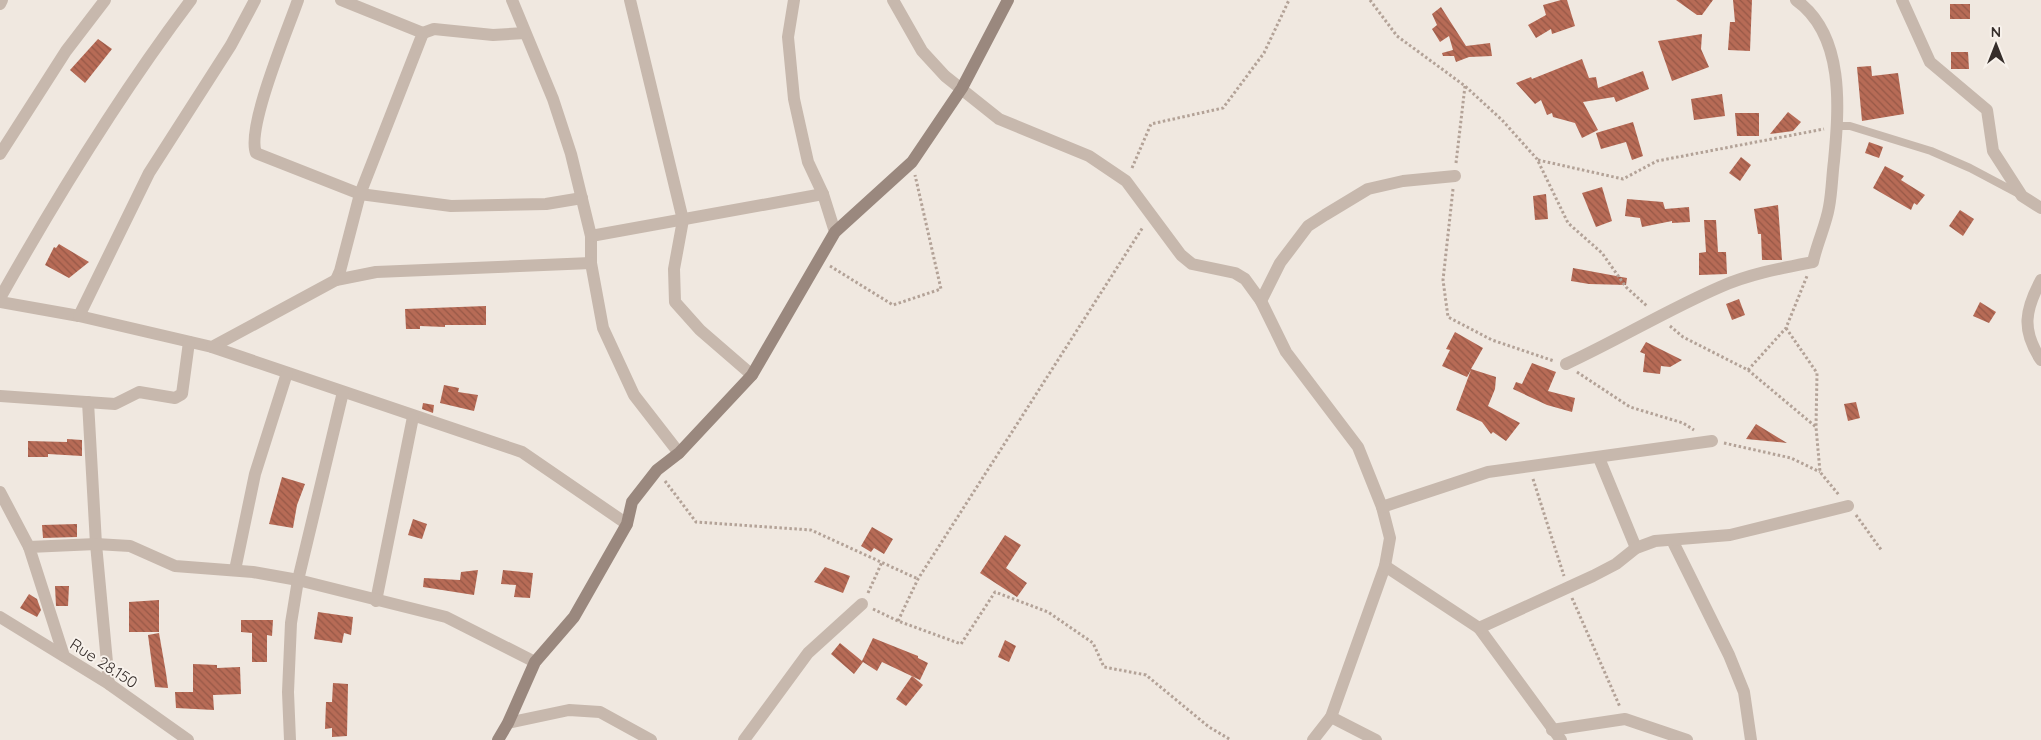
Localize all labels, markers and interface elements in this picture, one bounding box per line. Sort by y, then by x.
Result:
north arrow [1971,20,2021,70]
text: N [1991,23,2001,41]
street label: Rue 28.150 [66,634,142,692]

